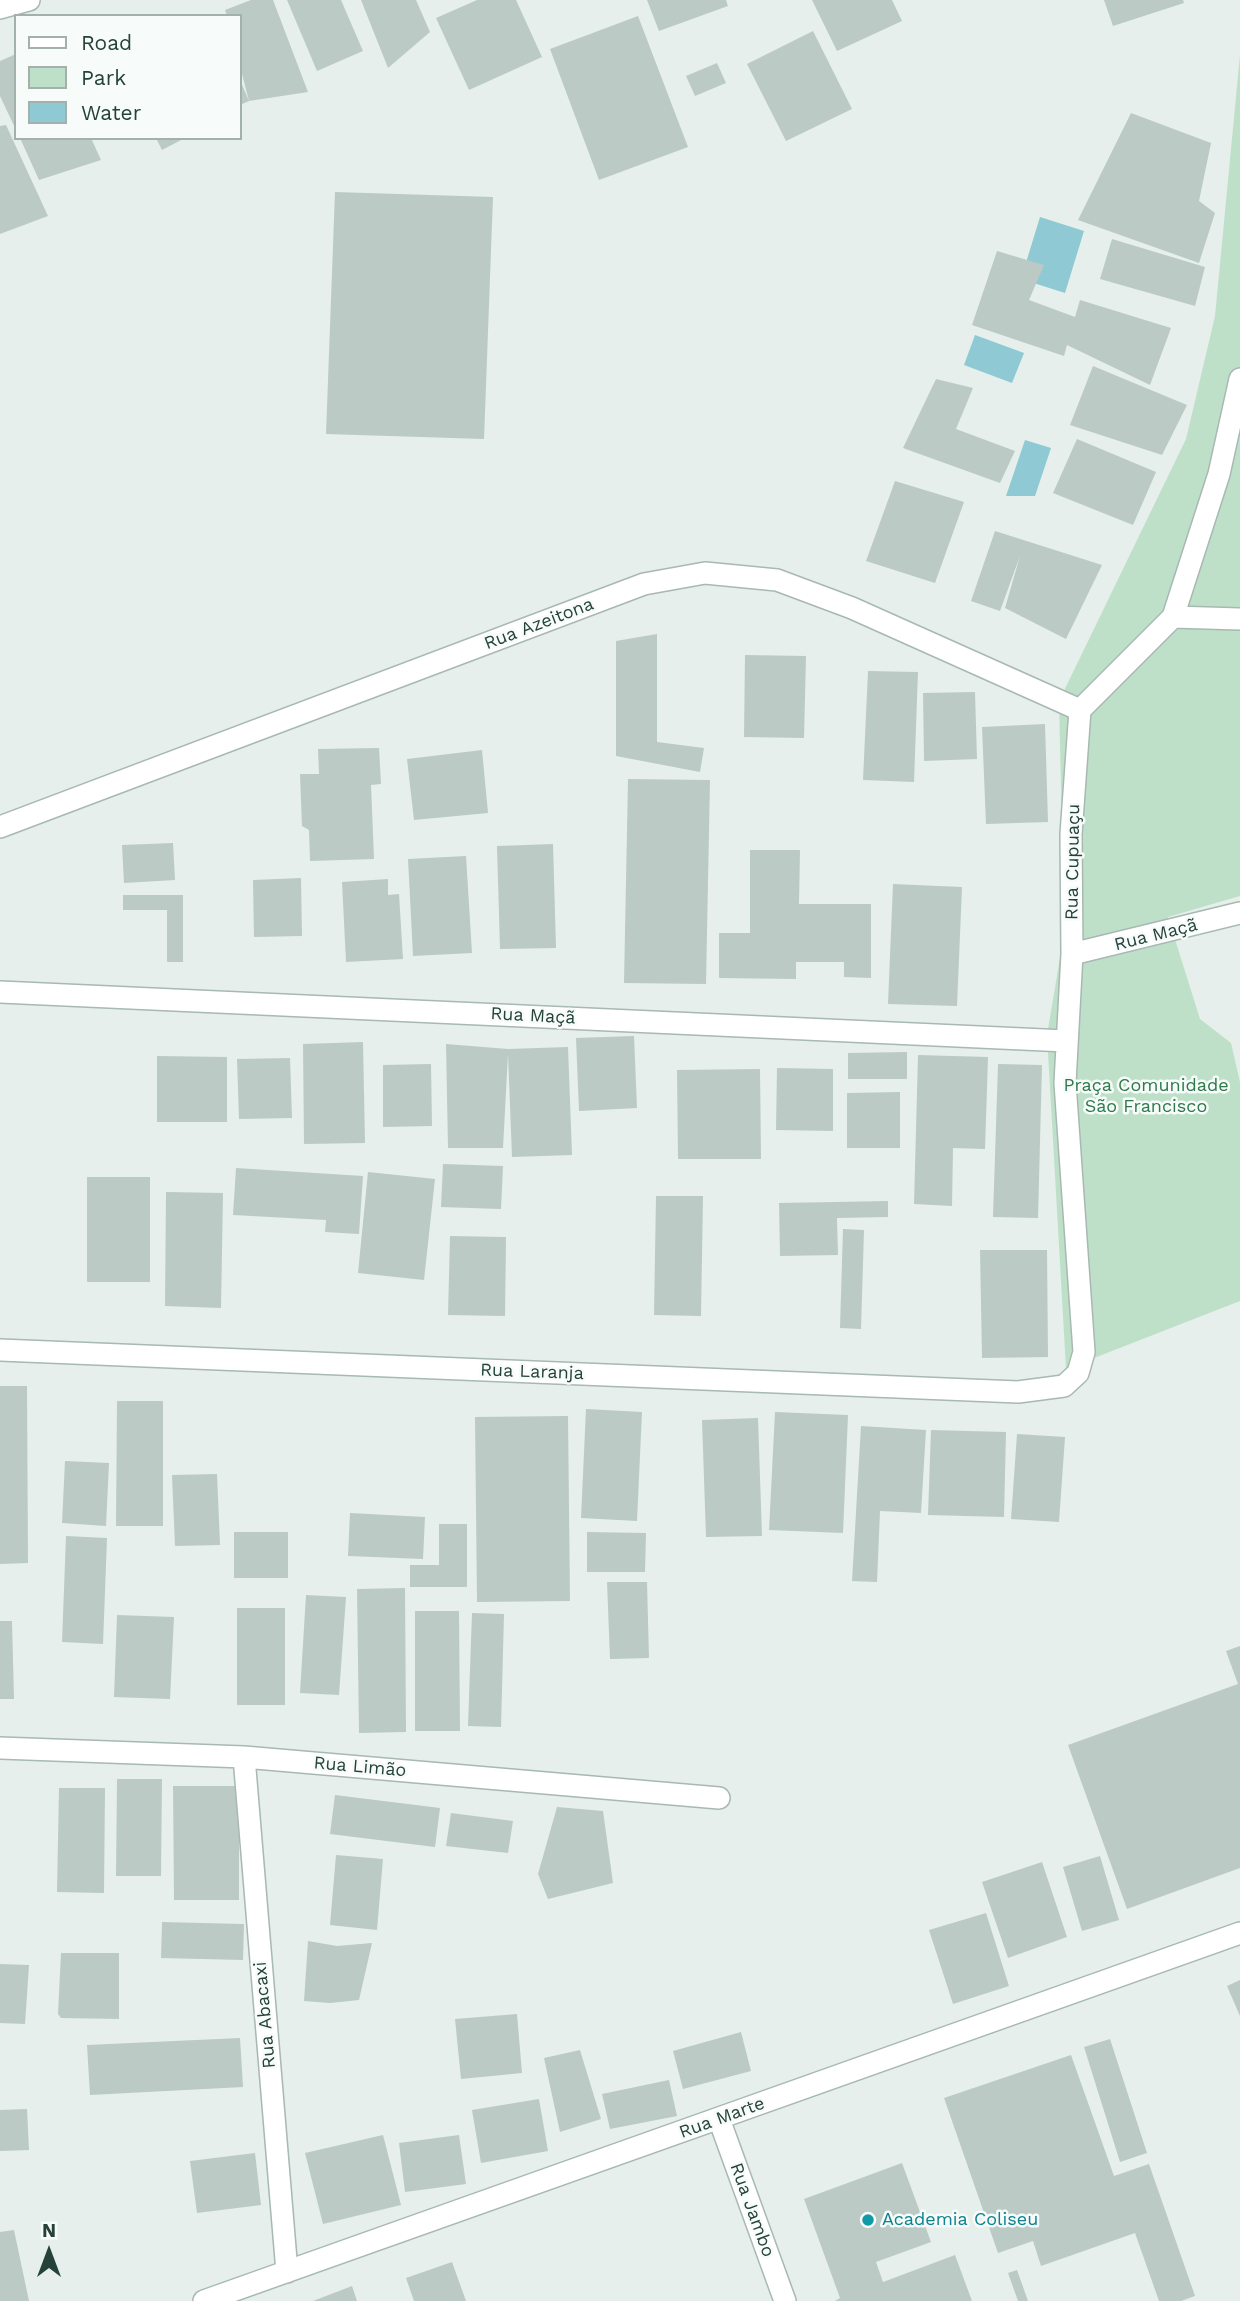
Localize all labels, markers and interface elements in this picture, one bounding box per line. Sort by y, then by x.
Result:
legend [14,14,242,140]
text: Road [81,30,132,55]
text: Park [81,65,126,90]
text: Water [81,100,141,125]
street label: Rua Azeitona [481,593,597,655]
street label: Rua Cupuaçu [1061,804,1085,920]
street label: Rua Maçã [1112,914,1200,956]
street label: Rua Maçã [490,1003,576,1029]
park label: Praça Comunidade São Francisco [1063,1075,1229,1118]
street label: Rua Laranja [480,1359,584,1385]
street label: Rua Limão [313,1752,407,1782]
street label: Rua Abacaxi [250,1961,280,2069]
street label: Rua Marte [676,2093,768,2143]
street label: Rua Jambo [725,2160,779,2260]
place label: Academia Coliseu [882,2209,1038,2231]
marker: Academia Coliseu [860,2212,876,2228]
north arrow [14,2217,84,2287]
text: N [42,2219,56,2242]

